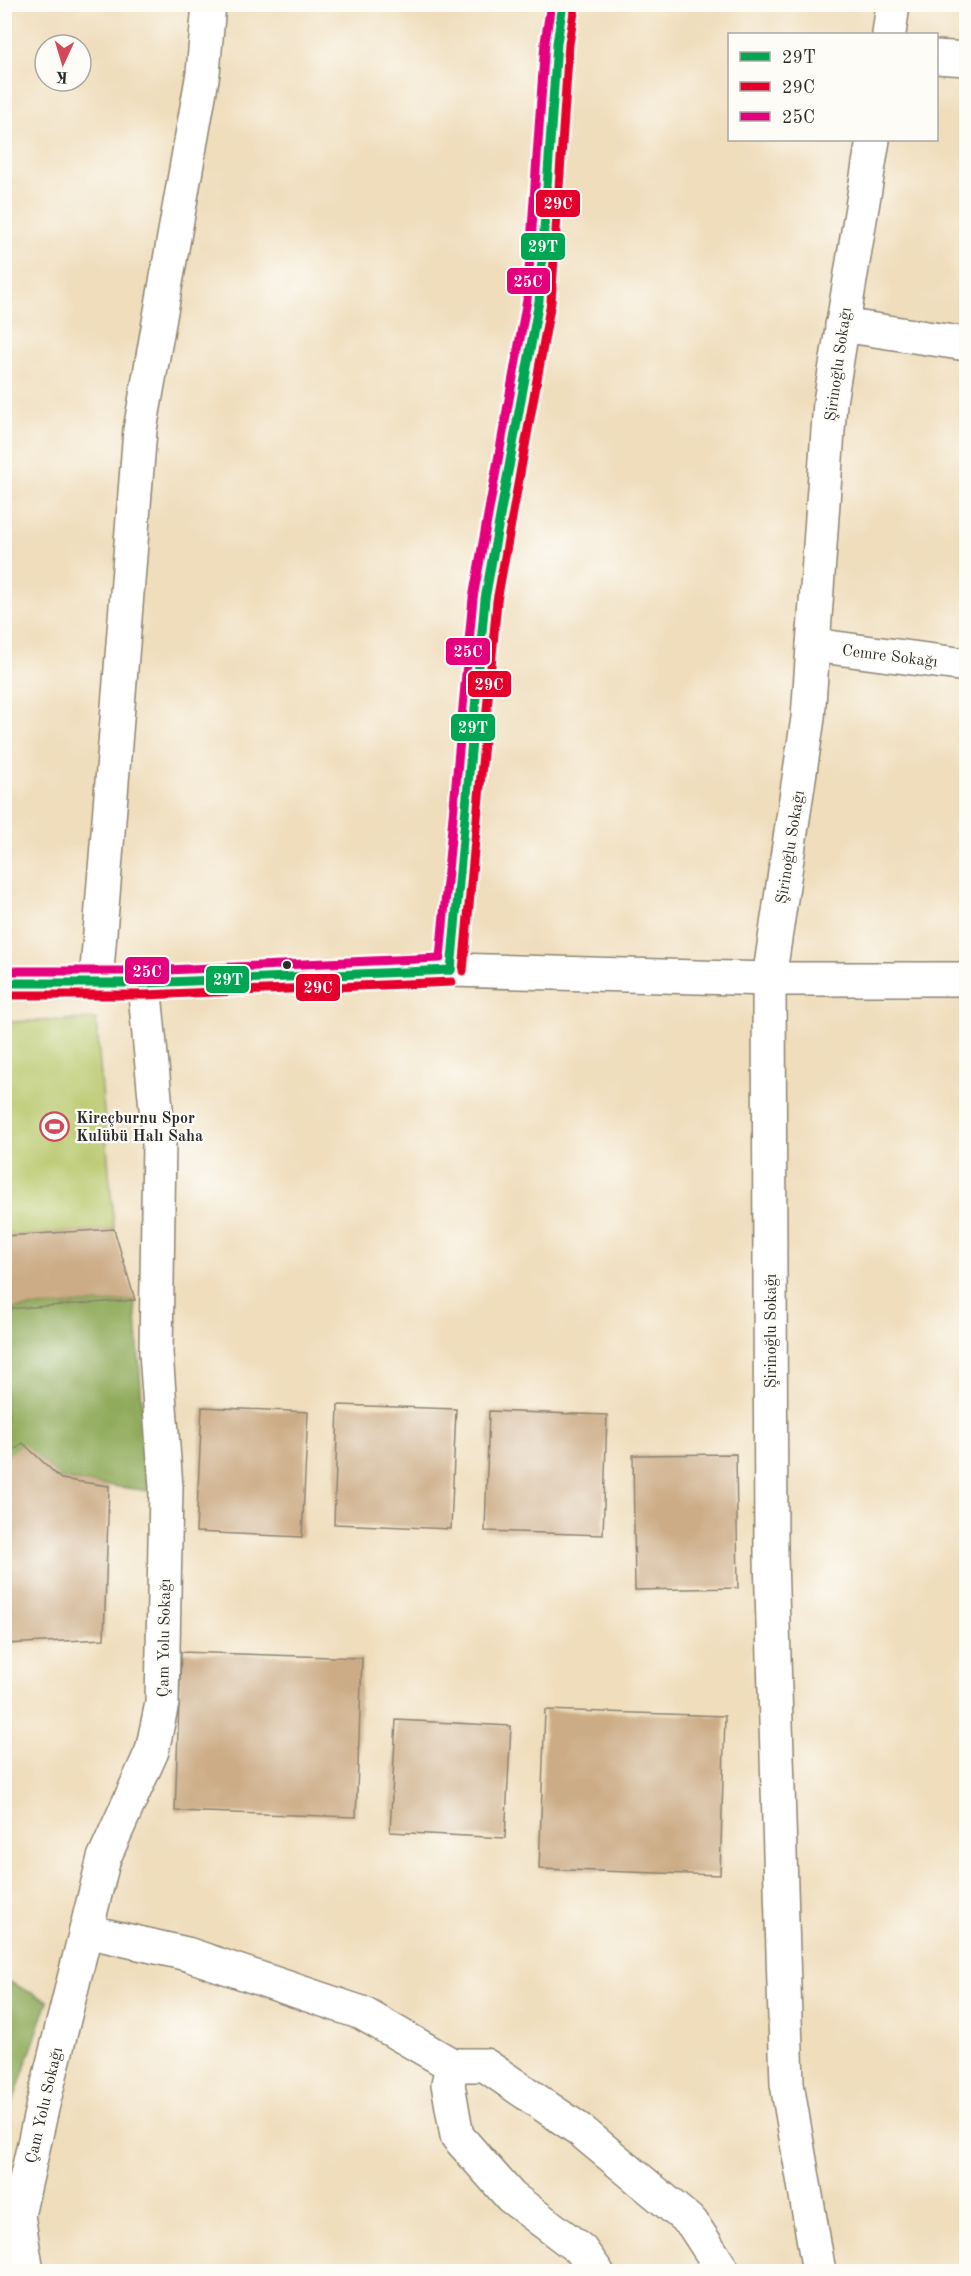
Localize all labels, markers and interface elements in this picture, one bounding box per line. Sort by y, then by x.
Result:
north arrow [33,33,93,93]
legend [728,33,938,141]
text: 29T [782,49,816,67]
text: K [55,68,69,84]
text: 29C [782,79,815,97]
text: 25C [782,109,815,127]
line badge: 29C [535,189,581,218]
text: 29C [543,197,573,213]
line badge: 29T [520,232,566,261]
text: 29T [528,240,558,256]
line badge: 25C [506,267,551,295]
text: 25C [513,275,543,291]
street label: Şirinoğlu Sokağı [823,306,855,422]
line badge: 25C [445,637,491,666]
street label: Cemre Sokağı [841,643,938,671]
text: 25C [453,645,483,661]
line badge: 29C [467,670,512,698]
text: 29C [474,678,504,694]
line badge: 29T [450,713,496,742]
text: 29T [458,721,488,737]
street label: Şirinoğlu Sokağı [774,789,808,905]
line badge: 25C [124,956,170,985]
unlabelled marker [281,959,293,971]
text: 25C [132,965,162,981]
line badge: 29T [205,965,250,994]
text: 29T [213,973,243,989]
line badge: 29C [295,973,341,1002]
text: 29C [303,981,333,997]
sports icon: Kireçburnu Spor Kulübü Halı Saha [39,1110,71,1142]
place label: Kireçburnu Spor Kulübü Halı Saha [76,1111,203,1145]
street label: Şirinoğlu Sokağı [764,1274,780,1388]
street label: Çam Yolu Sokağı [156,1579,174,1697]
street label: Çam Yolu Sokağı [24,2046,66,2165]

